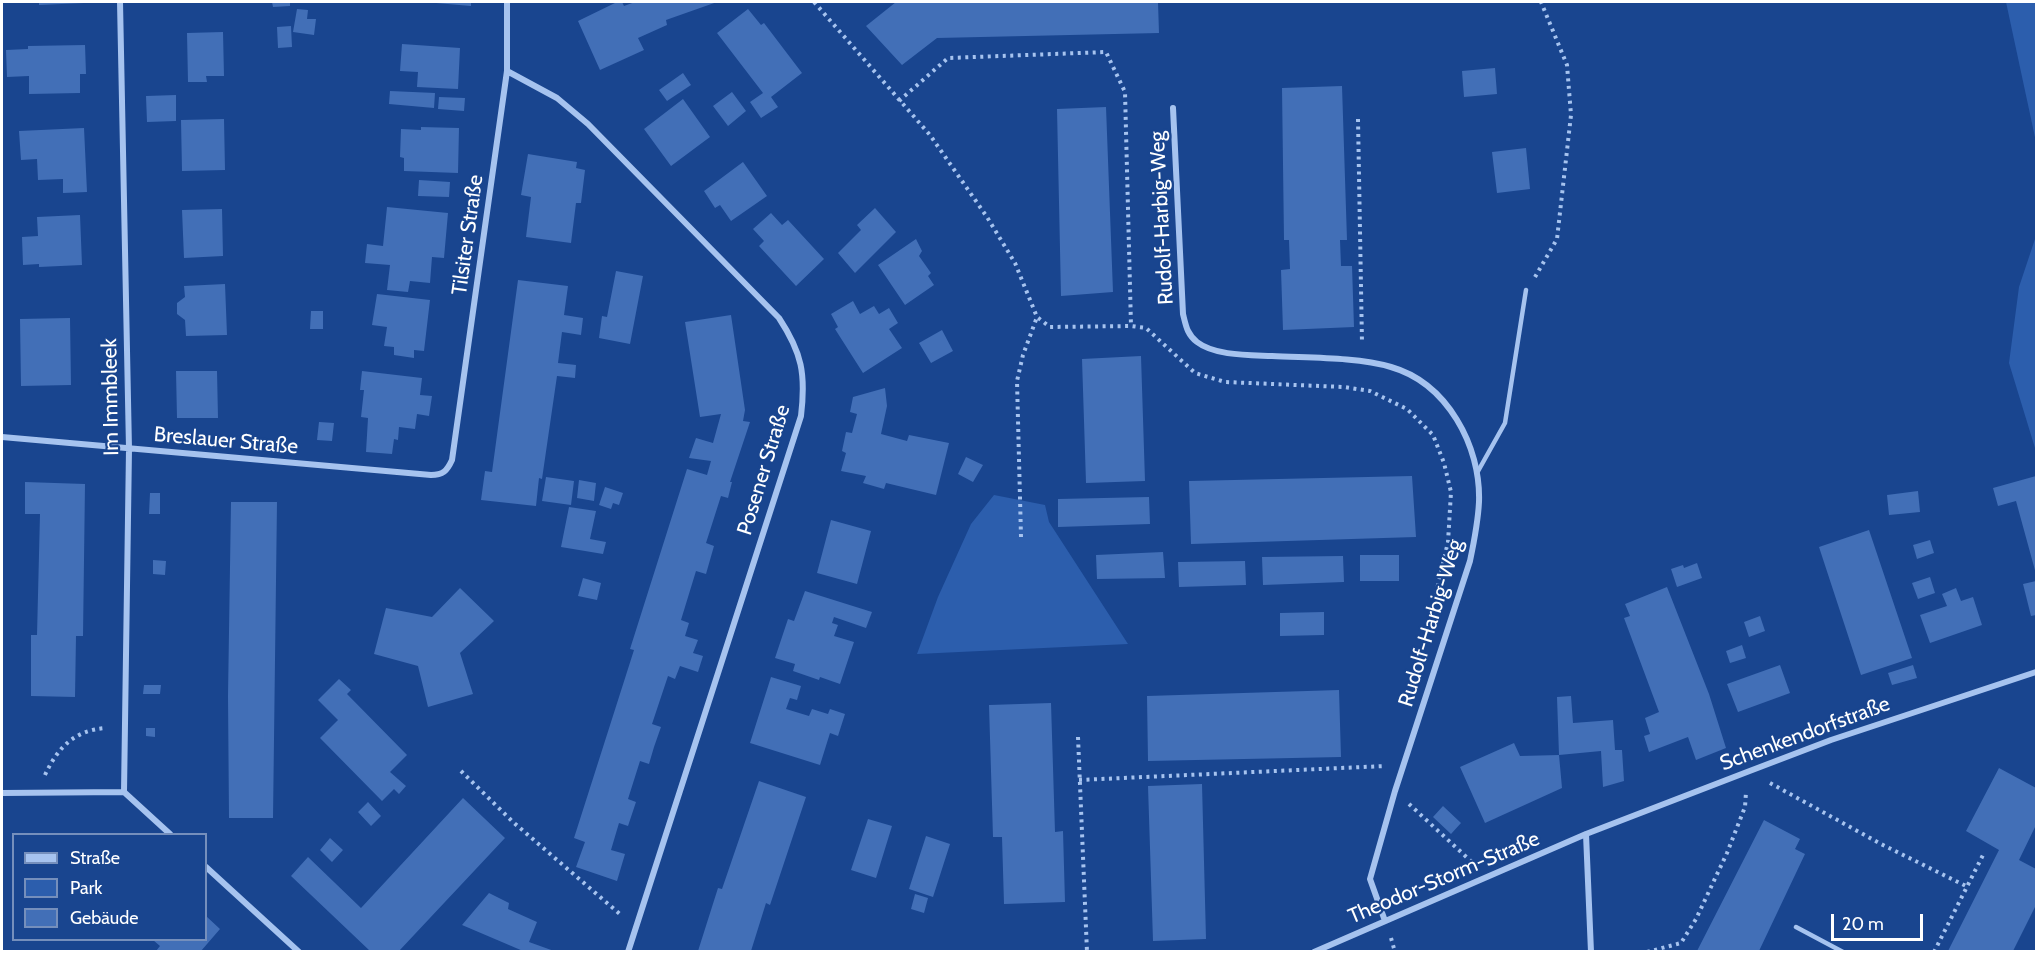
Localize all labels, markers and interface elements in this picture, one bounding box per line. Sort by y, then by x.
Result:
street label: Rudolf-Harbig-Weg [1145,131,1179,305]
street label: Tilsiter Straße [447,173,489,297]
street label: Im Immbleek [97,338,125,456]
street label: Posener Straße [732,402,796,538]
street label: Breslauer Straße [153,422,299,460]
street label: Rudolf-Harbig-Weg [1394,536,1468,710]
street label: Schenkendorfstraße [1717,692,1893,776]
street label: Theodor-Storm-Straße [1345,826,1543,930]
legend [12,833,207,941]
text: Straße [70,847,120,869]
text: Park [70,877,102,899]
scale bar [1834,902,1926,940]
text: Gebäude [70,907,139,929]
text: 20 m [1842,913,1884,935]

